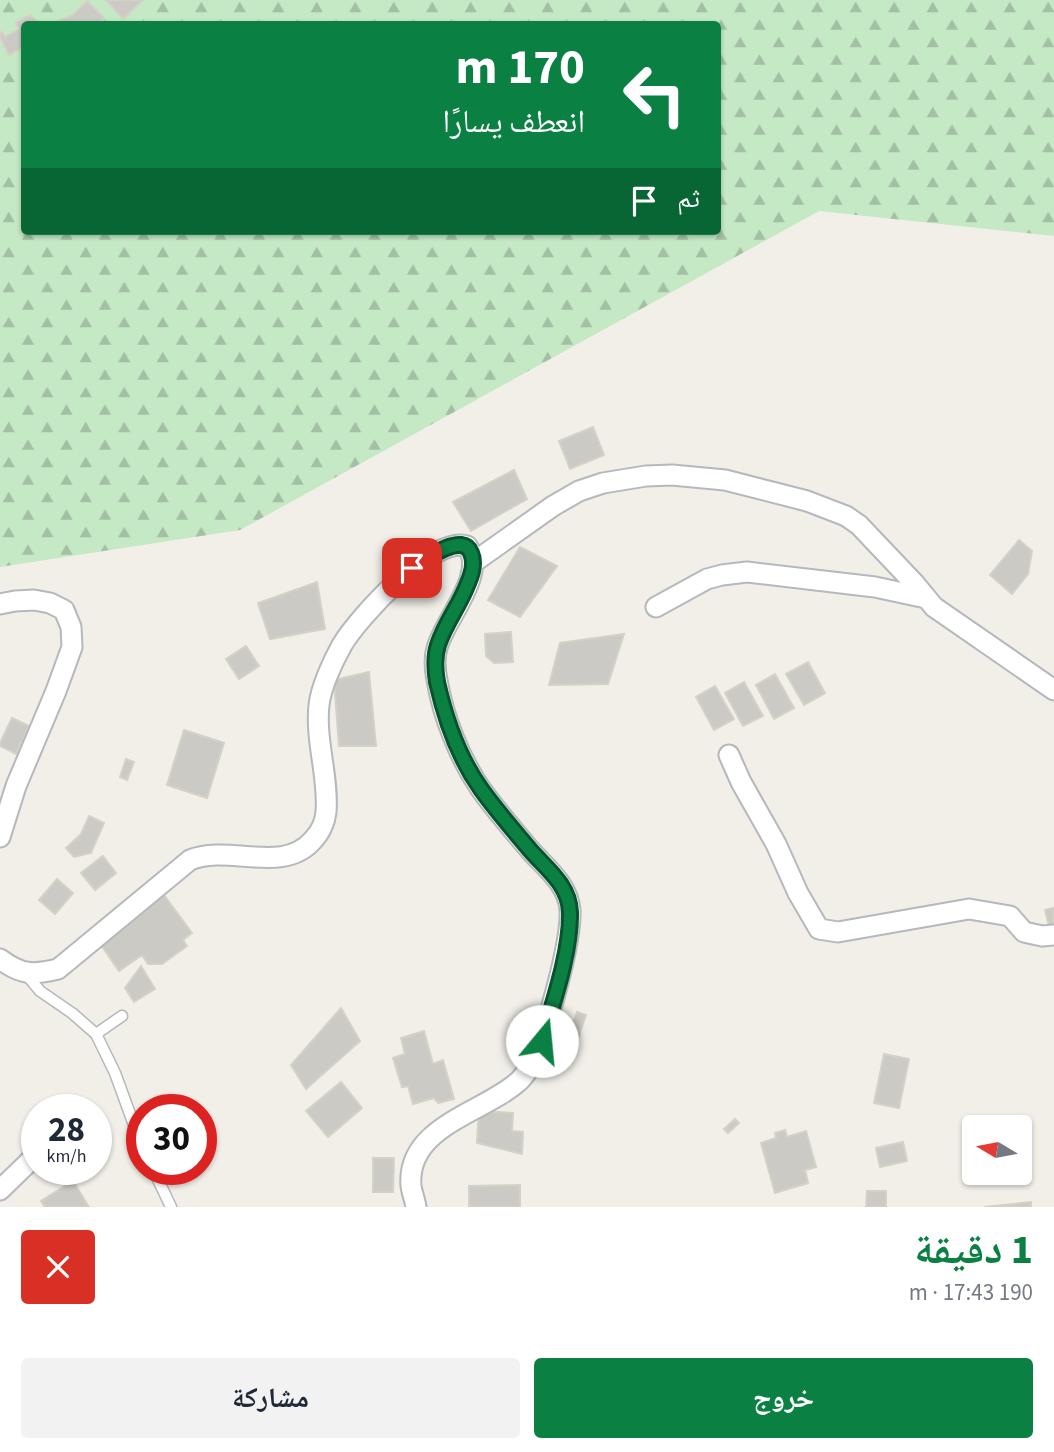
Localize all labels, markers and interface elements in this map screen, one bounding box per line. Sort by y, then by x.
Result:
text: 170 m [456,33,585,103]
icon: left [609,49,700,140]
text: انعطف يسارًا [442,99,585,145]
text: ثم [677,180,700,217]
icon: arrive [625,182,663,220]
pin [382,538,442,598]
icon: arrive [393,549,431,587]
position arrow [505,1004,579,1078]
speed limit sign: 30 [126,1094,217,1185]
text: 28 [48,1105,85,1155]
north arrow [962,1115,1032,1185]
map controls [962,1115,1032,1185]
text: km/h [47,1144,86,1169]
text: 1 دقيقة [914,1220,1033,1280]
button: close [21,1230,95,1304]
text: 190 m · 17:43 [909,1276,1033,1309]
button: مشاركة [21,1358,520,1438]
button: خروج [534,1358,1033,1438]

